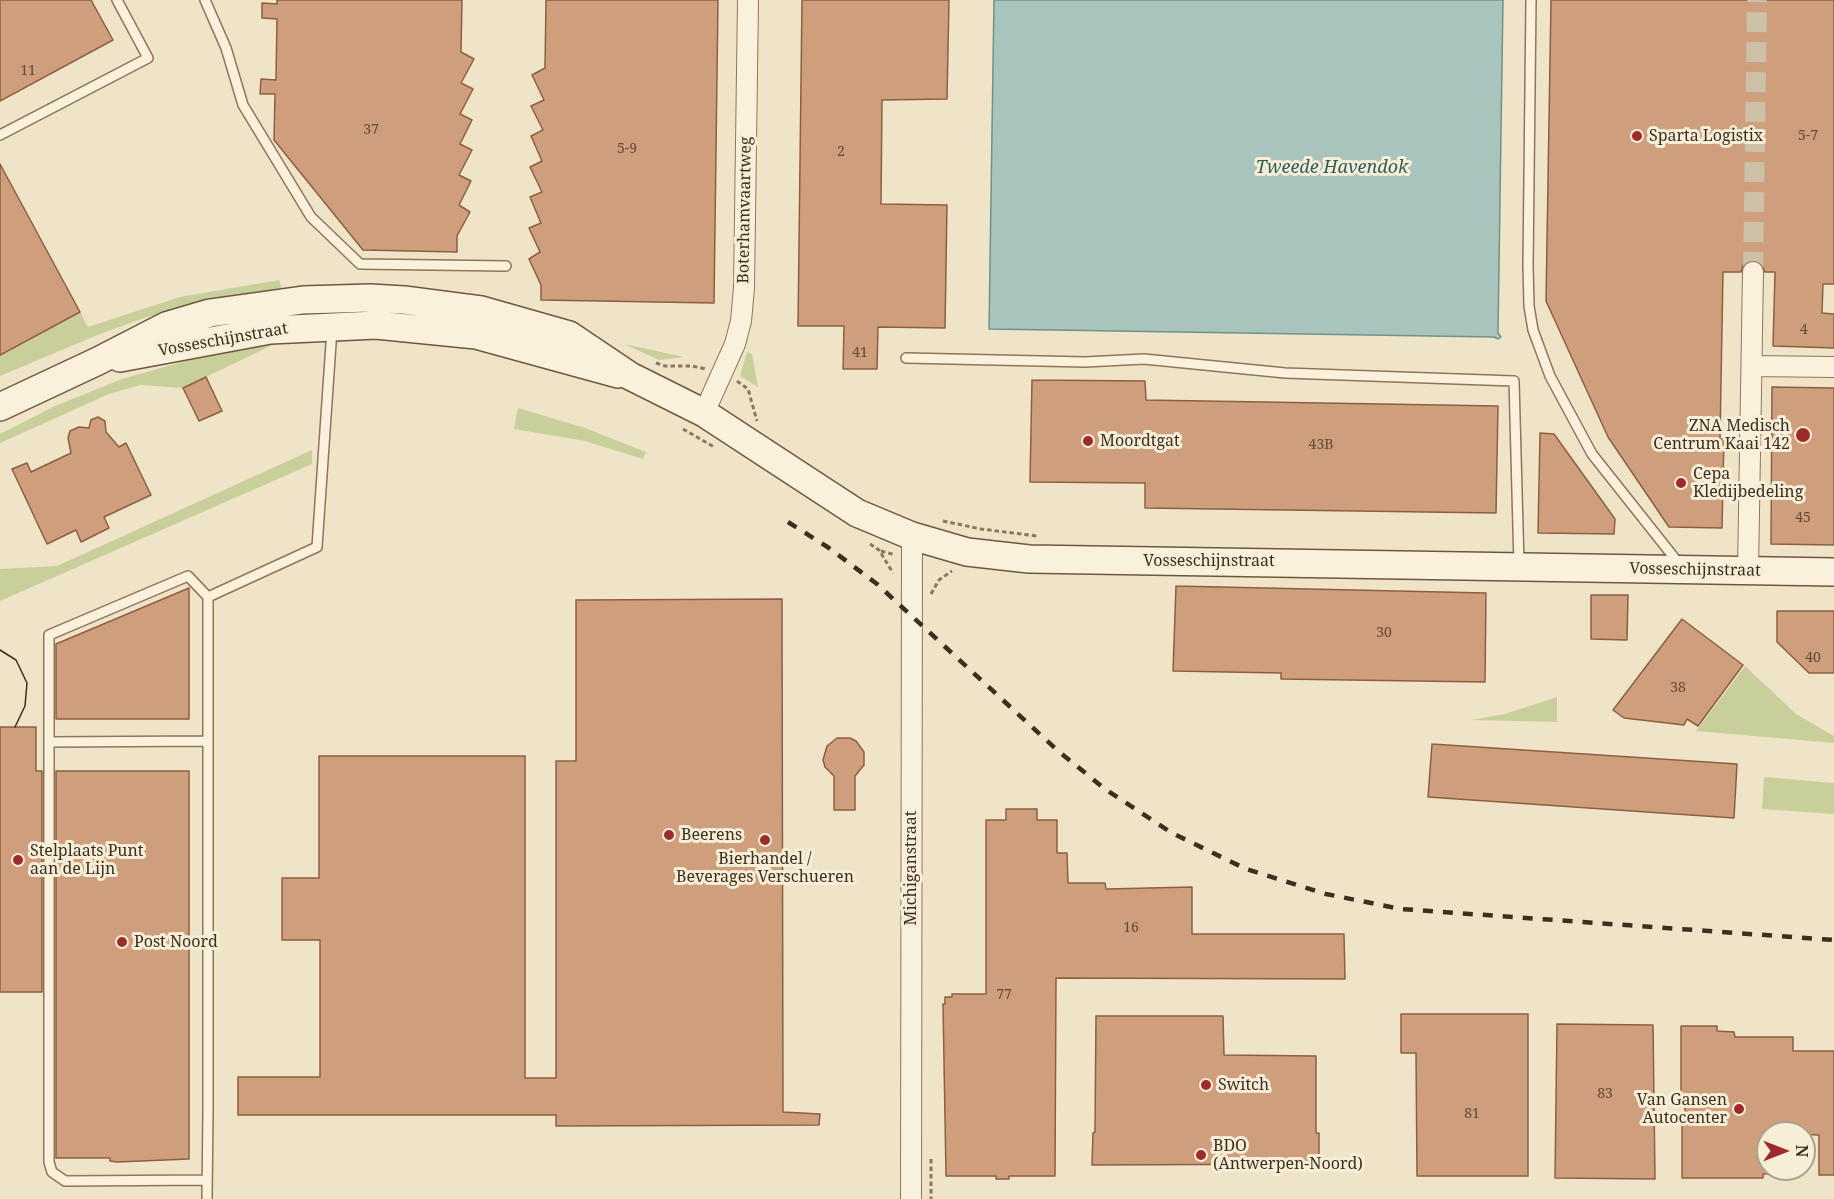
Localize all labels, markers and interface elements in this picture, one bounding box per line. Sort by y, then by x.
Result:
house number: 11 [20,63,36,79]
house number: 37 [363,122,379,138]
place label: Sparta Logistix [1649,126,1763,146]
house number: 5-7 [1798,128,1818,144]
marker: Sparta Logistix [1630,129,1644,143]
street label: Boterhamvaartweg [734,136,756,284]
house number: 5-9 [617,141,637,157]
house number: 2 [837,144,845,160]
water label: Tweede Havendok [1256,157,1408,179]
street label: Vosseschijnstraat [157,319,289,361]
house number: 4 [1800,322,1808,338]
house number: 41 [852,345,868,361]
place label: ZNA Medisch Centrum Kaai 142 [1653,416,1790,454]
marker: ZNA Medisch Centrum Kaai 142 [1794,426,1812,444]
place label: Moordtgat [1100,431,1180,451]
marker: Moordtgat [1081,434,1095,448]
house number: 43B [1309,437,1333,453]
place label: Cepa Kledijbedeling [1693,464,1803,502]
marker: Cepa Kledijbedeling [1674,476,1688,490]
house number: 45 [1795,510,1811,526]
street label: Vosseschijnstraat [1143,551,1275,571]
street label: Vosseschijnstraat [1629,559,1761,581]
house number: 30 [1376,625,1392,641]
house number: 40 [1805,650,1821,666]
house number: 38 [1670,680,1686,696]
street label: Michiganstraat [901,811,921,925]
place label: Beerens [681,825,742,845]
marker: Beerens [662,828,676,842]
marker: Bierhandel / Beverages Verschueren [758,833,772,847]
place label: Stelplaats Punt aan de Lijn [30,841,143,879]
place label: Bierhandel / Beverages Verschueren [676,849,854,887]
marker: Stelplaats Punt aan de Lijn [11,853,25,867]
house number: 16 [1123,920,1139,936]
place label: Post Noord [134,932,218,952]
marker: Post Noord [115,935,129,949]
house number: 77 [996,987,1012,1003]
place label: Switch [1218,1075,1269,1095]
marker: Switch [1199,1078,1213,1092]
house number: 83 [1597,1086,1613,1102]
place label: Van Gansen Autocenter [1637,1090,1727,1128]
marker: Van Gansen Autocenter [1732,1102,1746,1116]
house number: 81 [1464,1106,1480,1122]
north arrow [1756,1121,1816,1181]
place label: BDO (Antwerpen-Noord) [1213,1136,1363,1174]
text: N [1791,1145,1813,1157]
marker: BDO (Antwerpen-Noord) [1194,1148,1208,1162]

